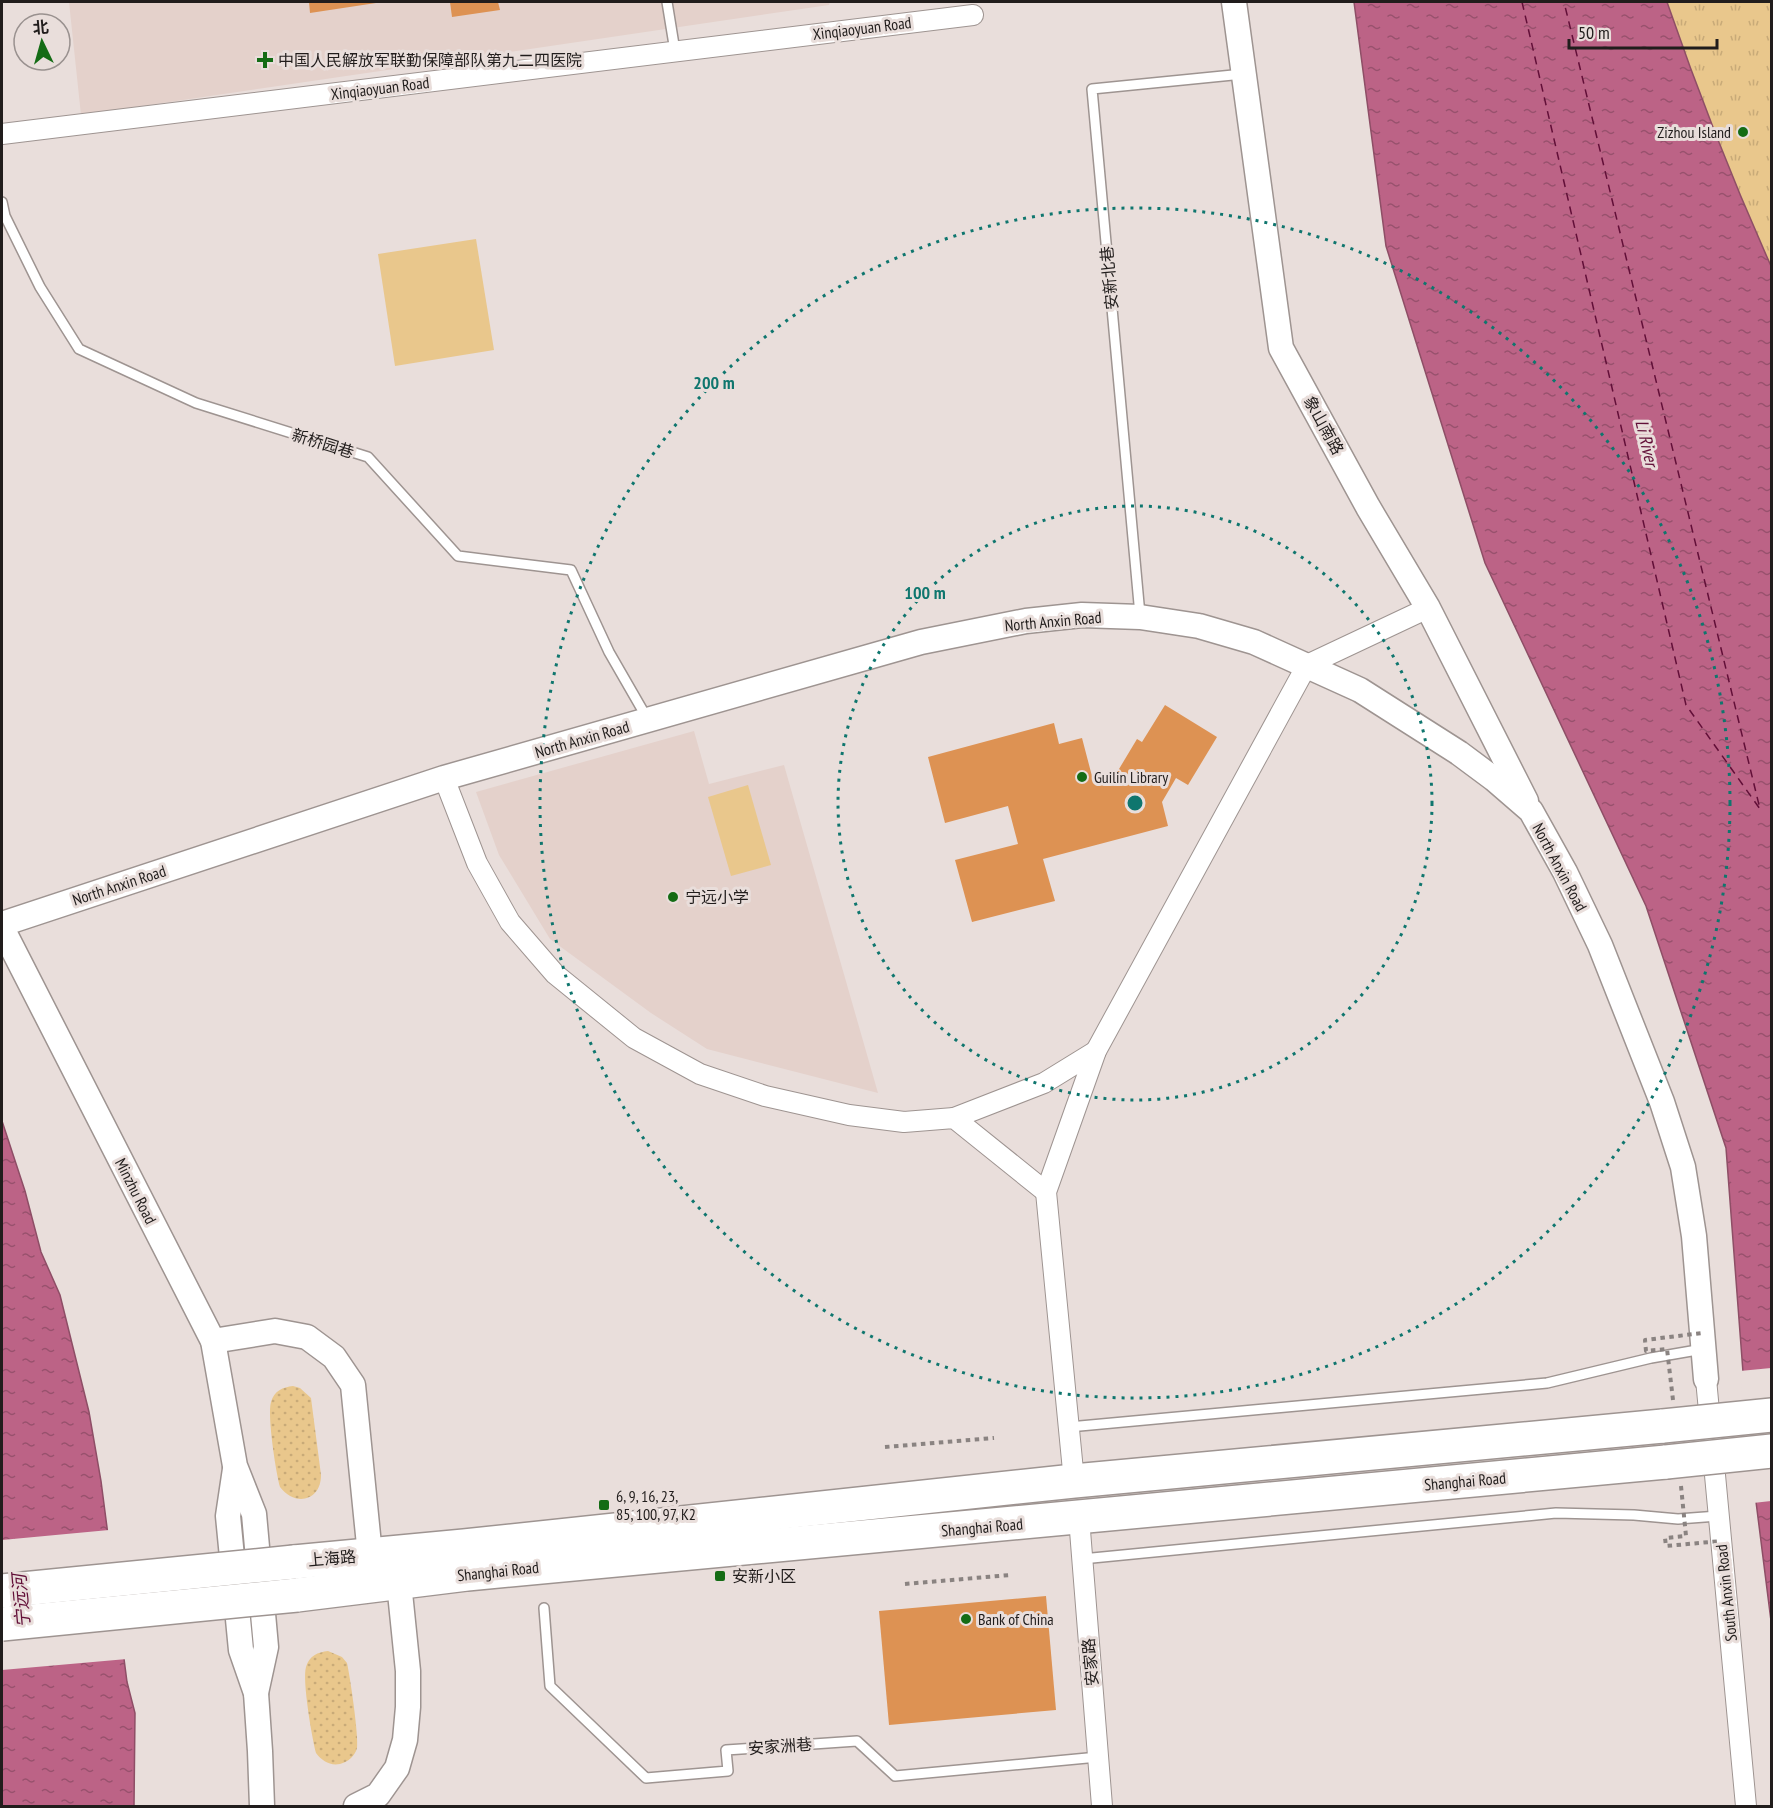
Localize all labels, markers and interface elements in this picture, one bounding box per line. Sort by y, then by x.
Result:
north arrow [12,12,72,72]
street label: Xinqiaoyuan Road [812,12,912,44]
scale bar [1569,12,1718,50]
text: 北 [32,16,50,38]
text: 50 m [1578,21,1610,44]
place label: 中国人民解放军联勤保障部队第九二四医院 [278,50,582,70]
marker: 中国人民解放军联勤保障部队第九二四医院 [256,51,274,69]
street label: Xinqiaoyuan Road [330,72,430,104]
place label: Zizhou Island [1657,122,1731,142]
marker: Zizhou Island [1736,125,1750,139]
street label: 安新北巷 [1096,245,1122,311]
text: 200 m [693,371,735,394]
street label: 象山南路 [1300,392,1348,458]
water label: Li River [1630,417,1664,472]
street label: 新桥园巷 [289,424,357,462]
text: 100 m [904,581,946,604]
street label: North Anxin Road [1004,607,1102,635]
street label: North Anxin Road [533,716,631,762]
place label: Guilin Library [1094,767,1168,787]
marker: Guilin Library [1075,770,1089,784]
centre of rings [1125,793,1145,813]
street label: North Anxin Road [1528,819,1592,915]
street label: North Anxin Road [70,860,168,910]
place label: 宁远小学 [685,887,749,907]
marker: 宁远小学 [666,890,680,904]
street label: Minzhu Road [111,1155,161,1227]
street label: Shanghai Road [1423,1467,1507,1495]
place label: 6, 9, 16, 23, 85, 100, 97, K2 [616,1486,696,1524]
marker: 6, 9, 16, 23, 85, 100, 97, K2 [597,1498,611,1512]
street label: Shanghai Road [940,1513,1024,1541]
street label: South Anxin Road [1711,1543,1741,1643]
street label: 上海路 [307,1546,357,1570]
street label: Shanghai Road [456,1557,540,1585]
place label: 安新小区 [732,1566,796,1586]
marker: 安新小区 [713,1569,727,1583]
water label: 宁远河 [7,1570,35,1629]
place label: Bank of China [978,1609,1054,1629]
marker: Bank of China [959,1612,973,1626]
street label: 安家路 [1078,1637,1102,1687]
street label: 安家洲巷 [747,1734,813,1758]

